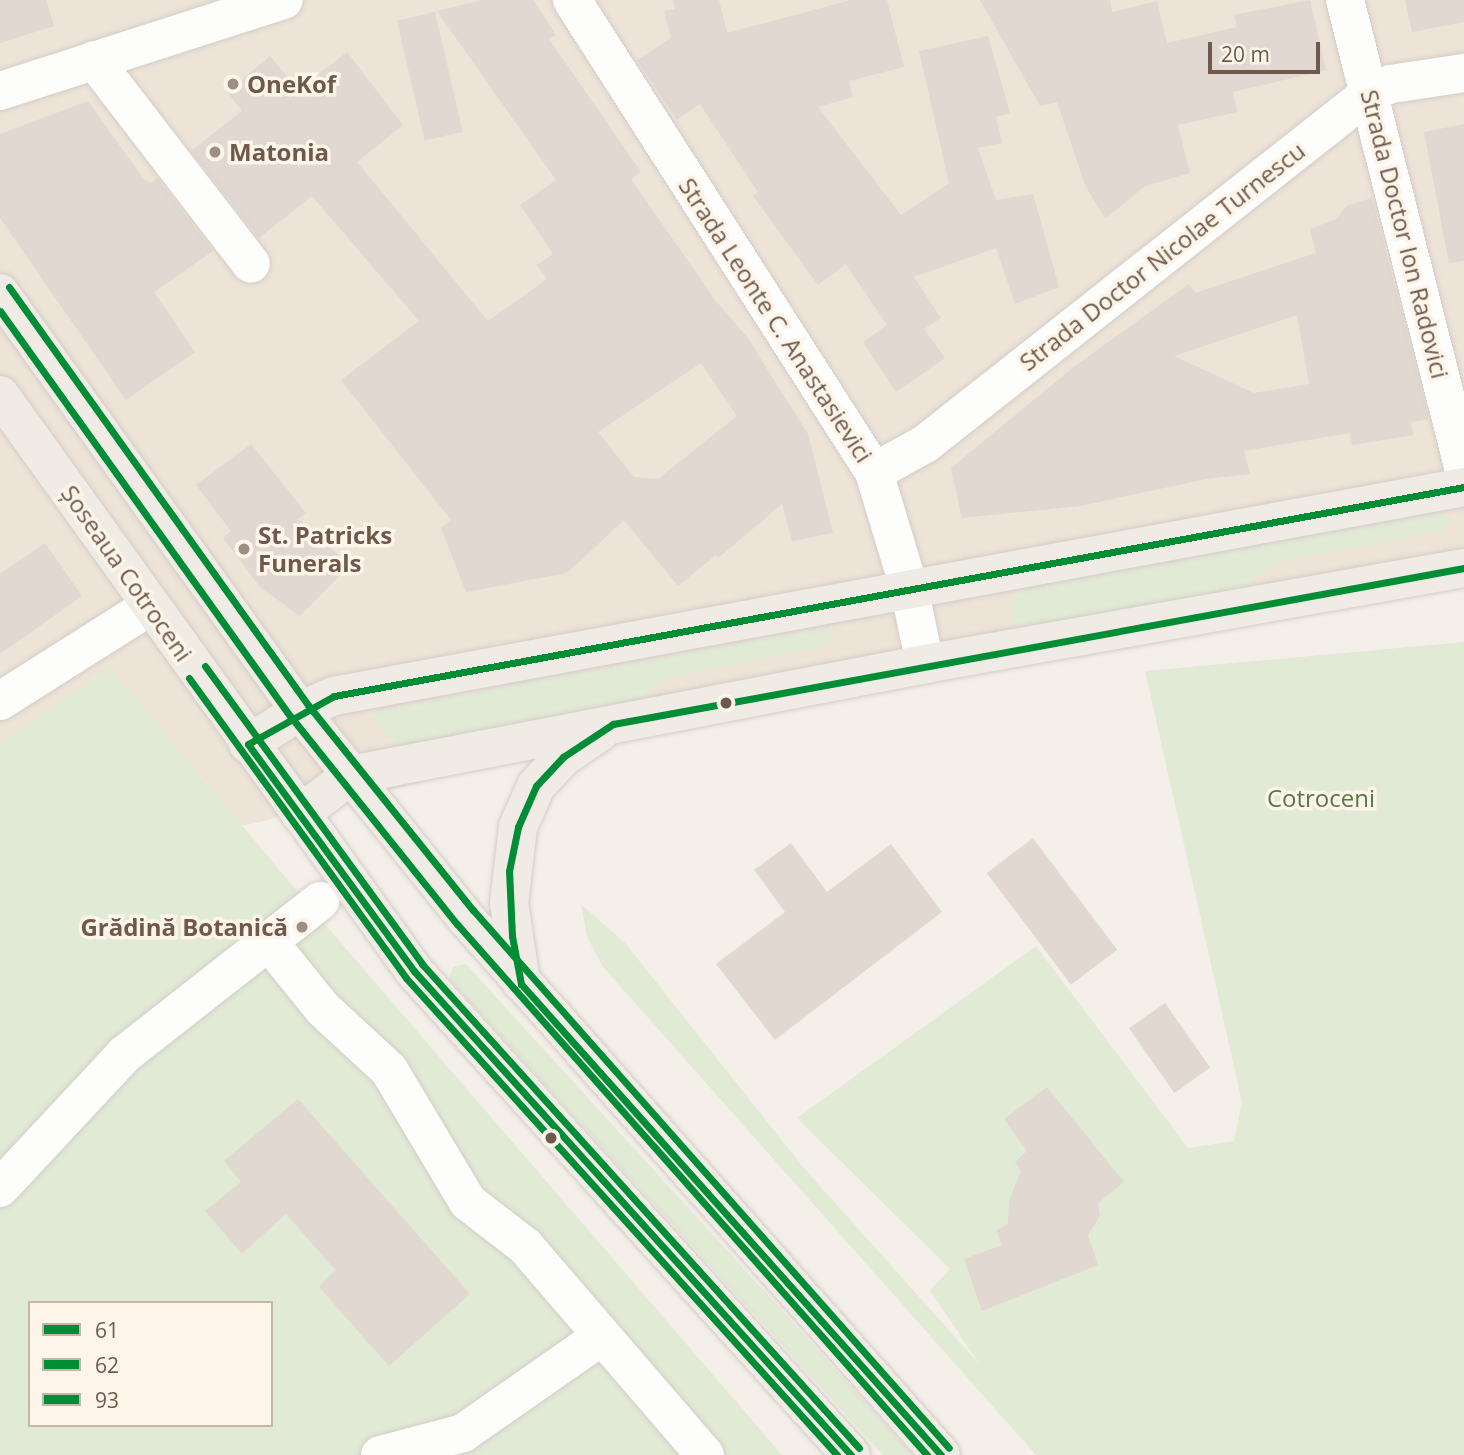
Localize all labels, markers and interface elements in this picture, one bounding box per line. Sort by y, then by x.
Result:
scale bar [1212,28,1324,72]
text: 20 m [1221,40,1270,68]
place label: OneKof [247,70,336,98]
marker: OneKof [225,76,241,92]
street label: Strada Doctor Ion Radovici [1355,87,1455,381]
street label: Strada Doctor Nicolae Turnescu [1014,136,1310,376]
place label: Matonia [229,138,329,166]
marker: Matonia [207,144,223,160]
street label: Strada Leonte C. Anastasievici [673,172,879,468]
street label: Șoseaua Cotroceni [55,479,199,667]
place label: St. Patricks Funerals [258,521,392,577]
marker: St. Patricks Funerals [236,541,252,557]
unlabelled marker [719,696,733,710]
park label: Cotroceni [1267,784,1375,812]
place label: Grădină Botanică [80,913,288,941]
marker: Grădină Botanică [294,919,310,935]
unlabelled marker [544,1131,558,1145]
legend [28,1301,273,1427]
text: 61 [95,1316,119,1344]
text: 62 [95,1351,119,1379]
text: 93 [95,1386,119,1414]

